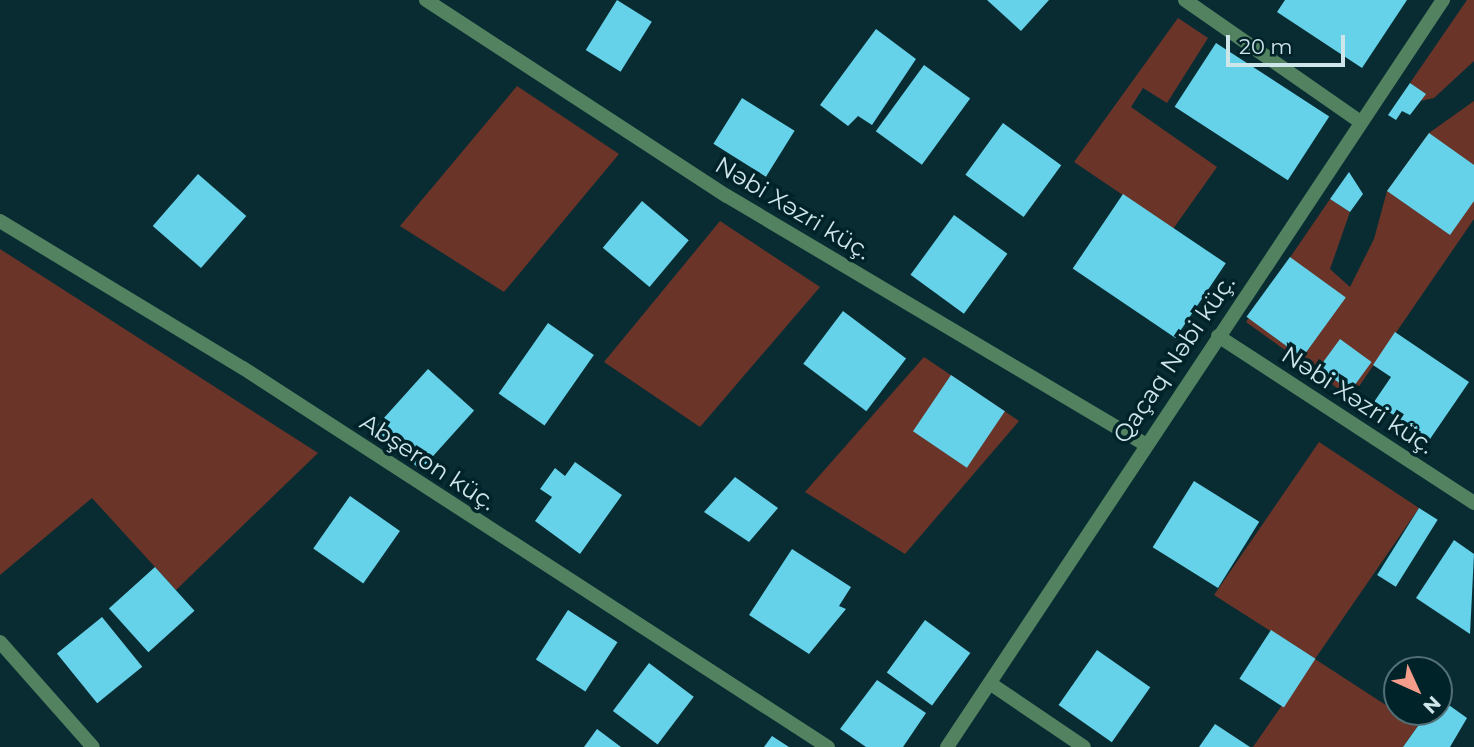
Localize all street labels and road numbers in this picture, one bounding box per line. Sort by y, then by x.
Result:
street label: Nəbi Xəzri küç. [710,150,876,266]
street label: Qaçaq Nəbi küç. [1107,269,1241,449]
street label: Nəbi Xəzri küç. [1276,340,1440,460]
street label: Abşeron küç. [355,407,501,517]

